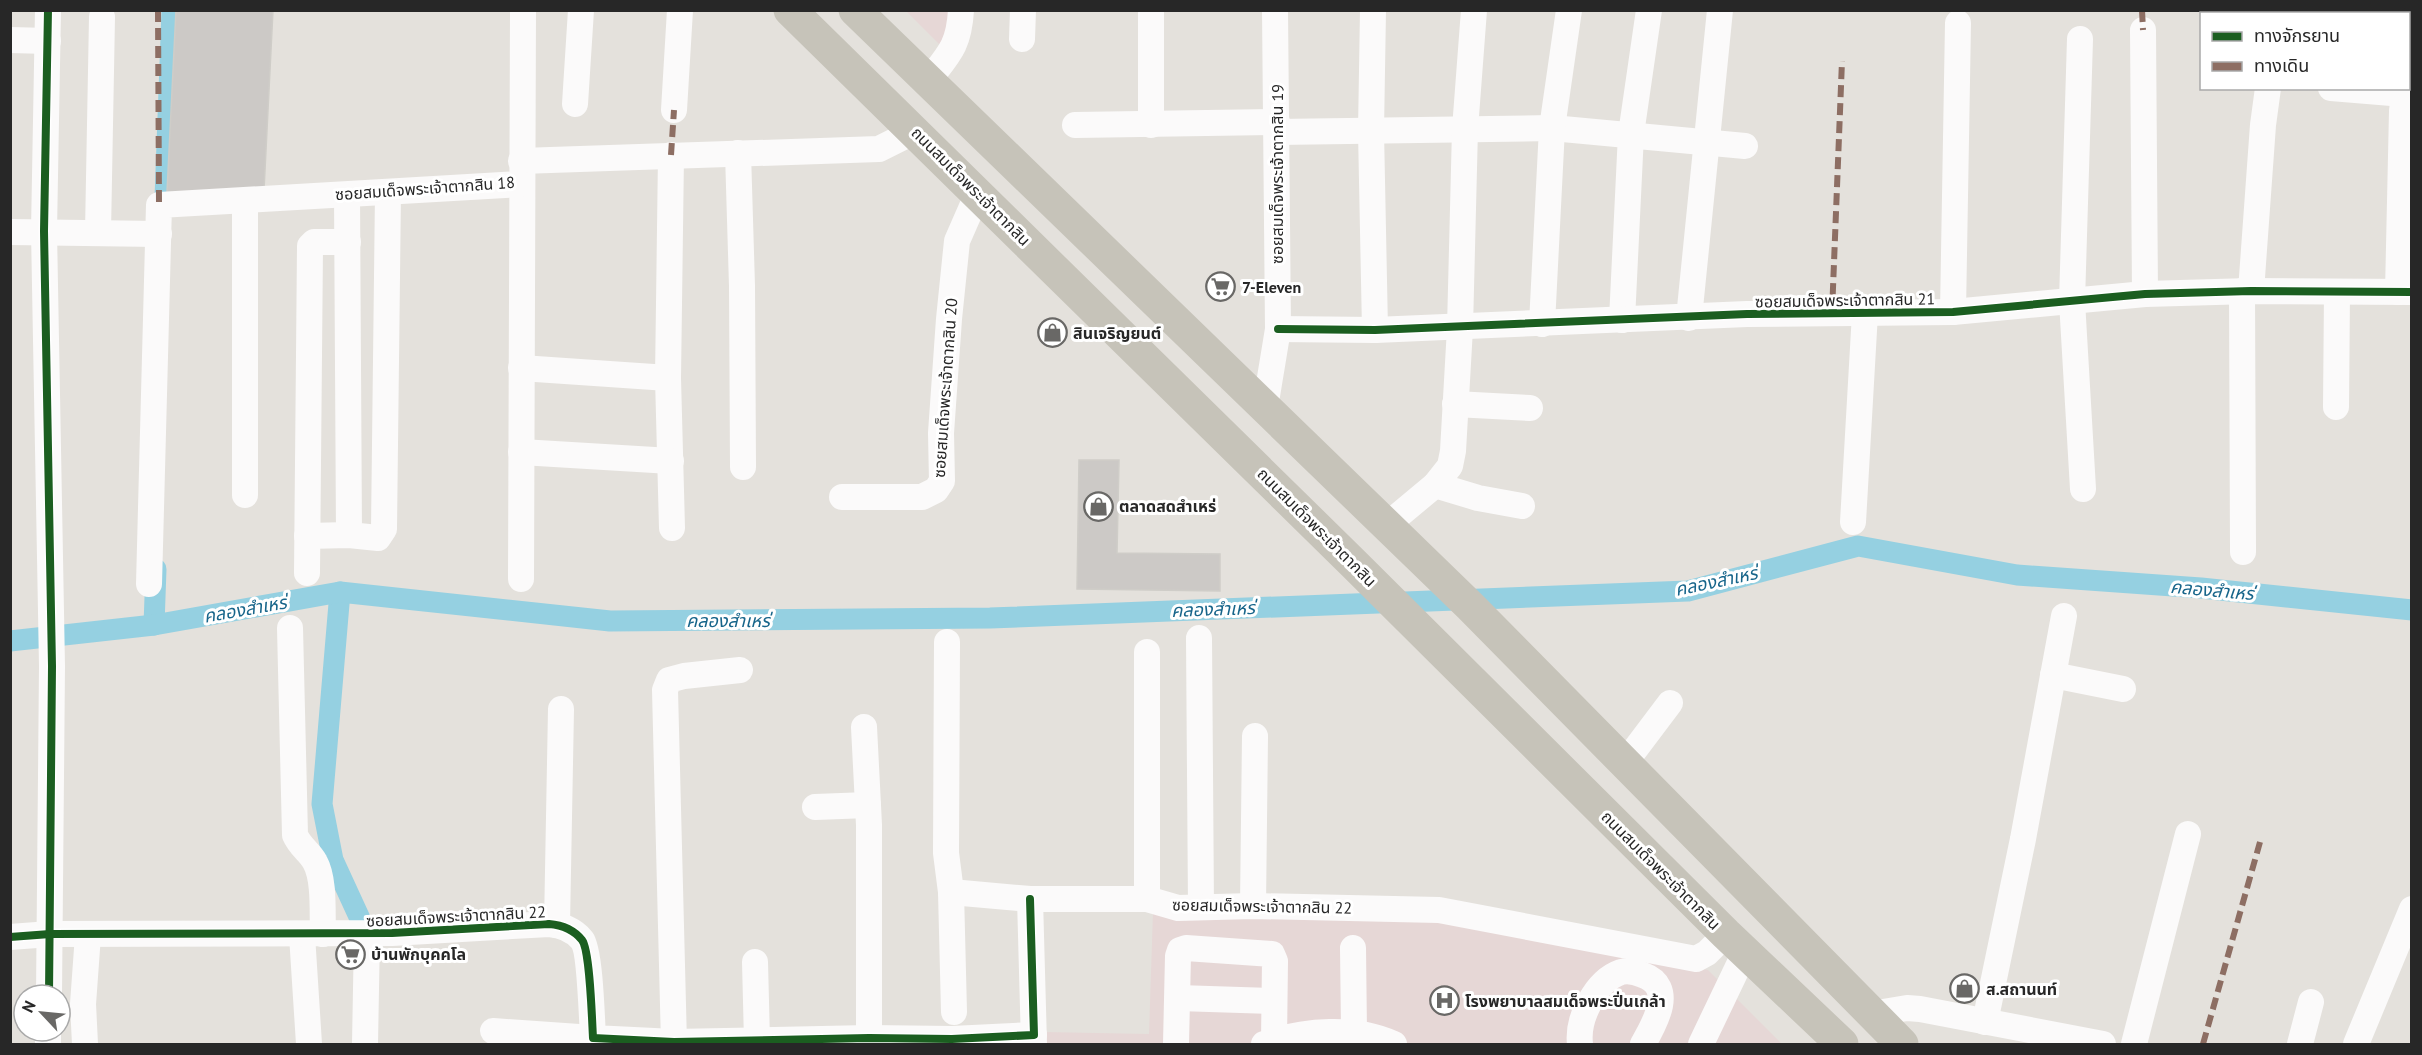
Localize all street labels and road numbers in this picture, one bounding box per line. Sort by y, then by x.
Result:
street label: ซอยสมเด็จพระเจ้าตากสิน 19 [1267,84,1287,264]
street label: ถนนสมเด็จพระเจ้าตากสิน [907,122,1035,250]
street label: ซอยสมเด็จพระเจ้าตากสิน 18 [334,172,516,204]
street label: ซอยสมเด็จพระเจ้าตากสิน 21 [1755,288,1935,312]
street label: ซอยสมเด็จพระเจ้าตากสิน 20 [929,297,961,479]
street label: ถนนสมเด็จพระเจ้าตากสิน [1253,463,1381,591]
street label: ถนนสมเด็จพระเจ้าตากสิน [1597,806,1725,934]
street label: ซอยสมเด็จพระเจ้าตากสิน 22 [1172,894,1352,918]
street label: ซอยสมเด็จพระเจ้าตากสิน 22 [366,901,546,931]

